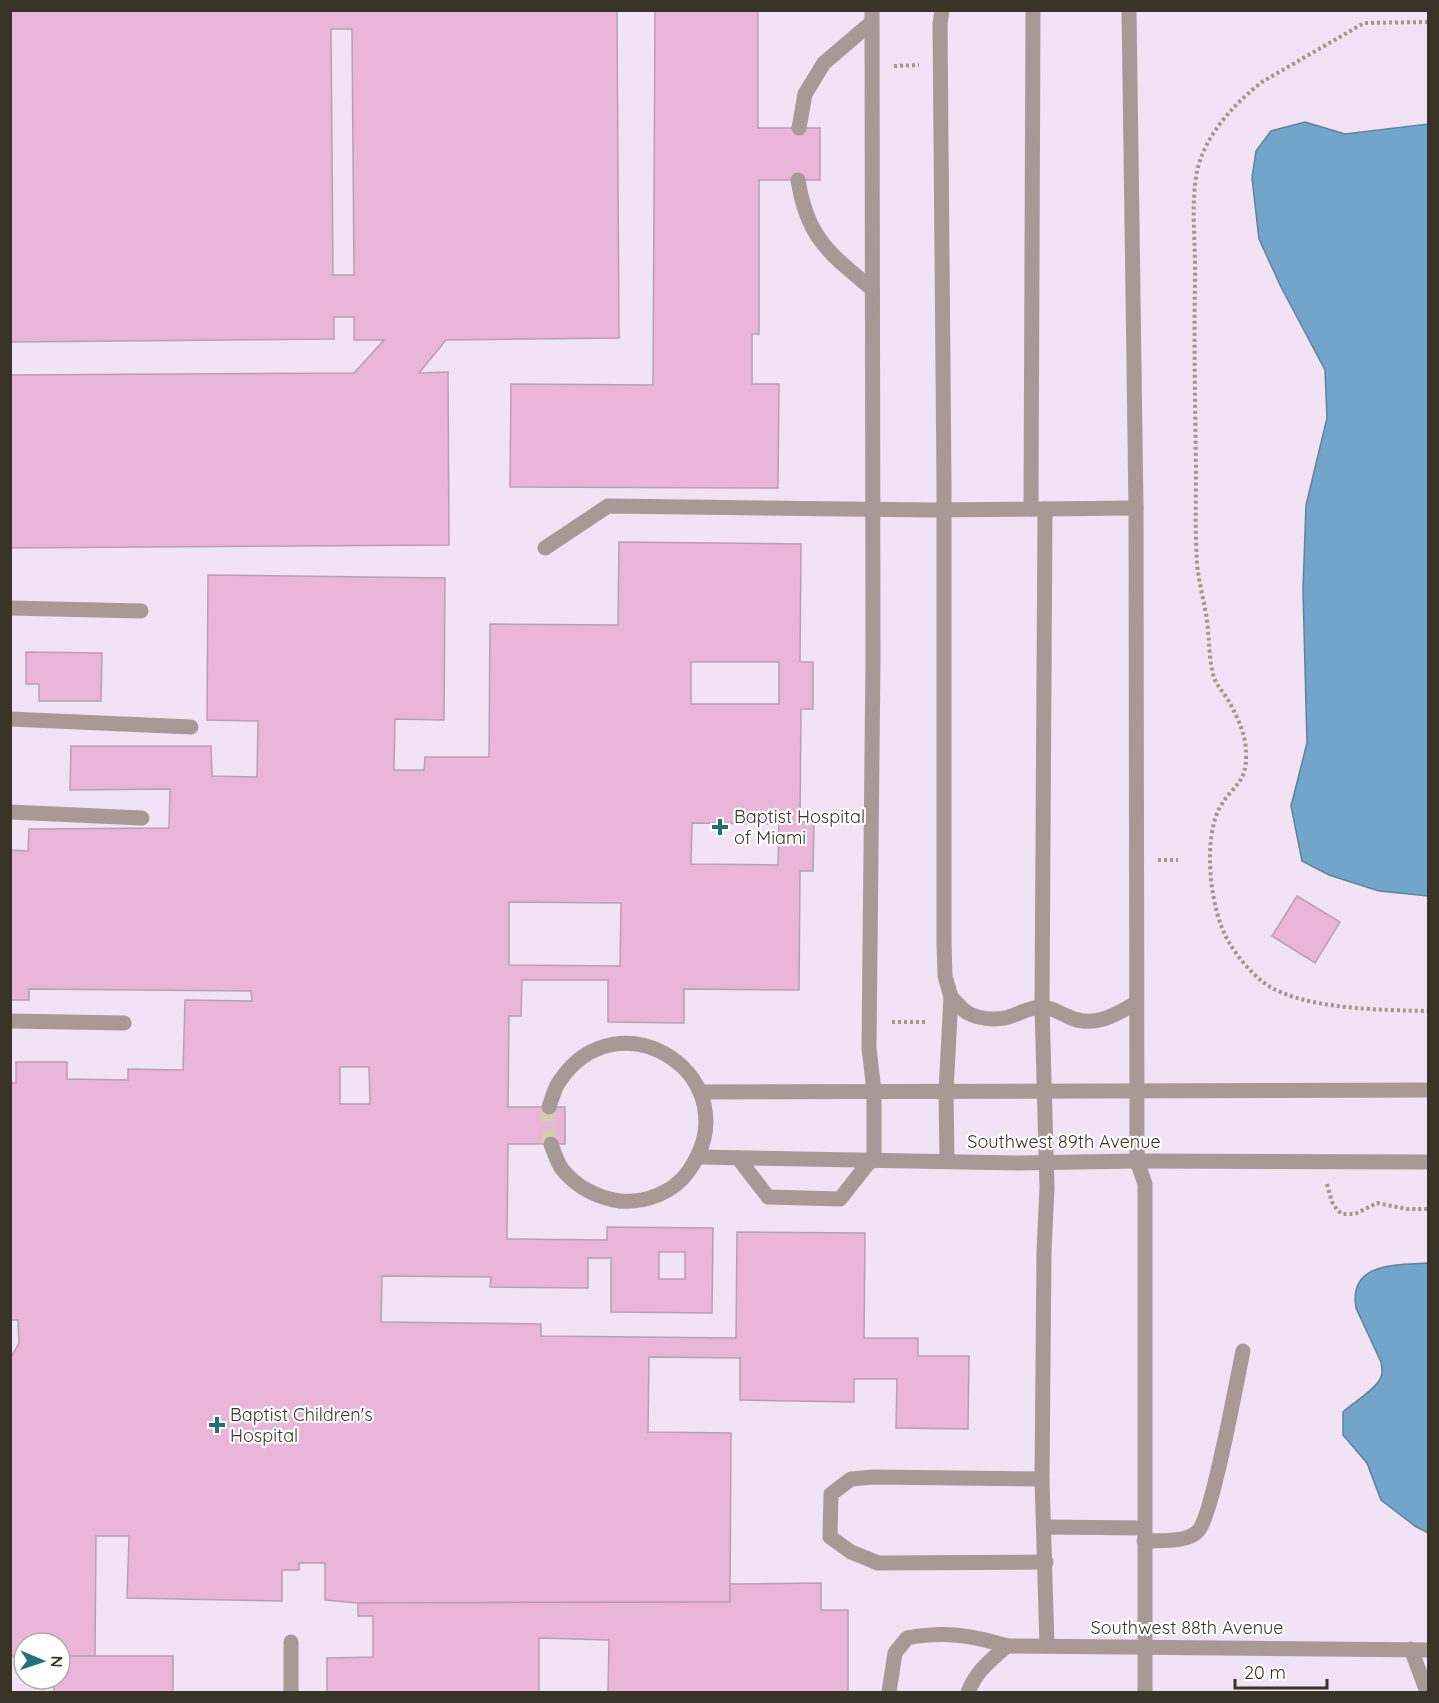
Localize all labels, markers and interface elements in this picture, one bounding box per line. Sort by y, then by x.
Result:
place label: Baptist Hospital of Miami [734,805,865,849]
marker: Baptist Hospital of Miami [711,818,729,836]
street label: Southwest 89th Avenue [967,1130,1161,1153]
place label: Baptist Children's Hospital [230,1403,373,1447]
marker: Baptist Children's Hospital [208,1416,226,1434]
street label: Southwest 88th Avenue [1091,1616,1283,1639]
north arrow [12,1631,72,1691]
scale bar [1235,1652,1326,1690]
text: N [47,1655,67,1668]
text: 20 m [1244,1661,1286,1684]

